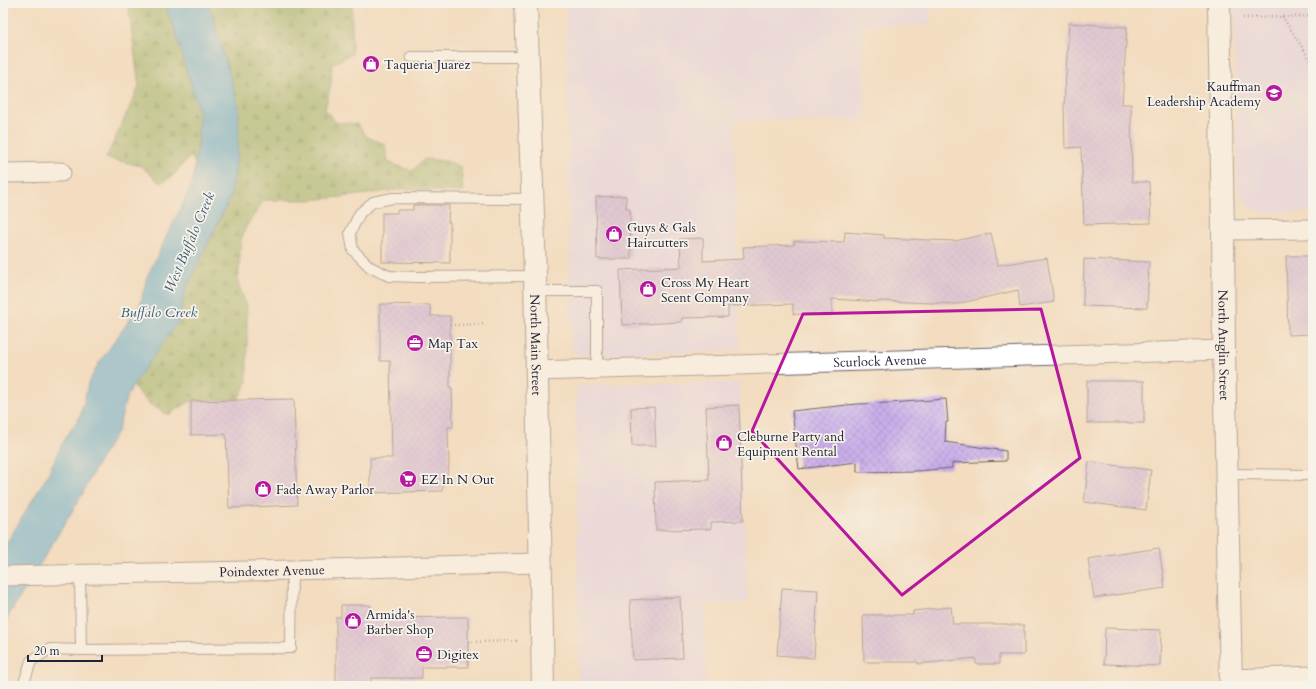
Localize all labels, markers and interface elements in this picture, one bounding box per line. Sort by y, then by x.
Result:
shop icon: Taqueria Juarez [361,54,381,74]
place label: Taqueria Juarez [384,56,470,74]
place label: Kauffman Leadership Academy [1147,78,1262,111]
school or university icon: Kauffman Leadership Academy [1264,83,1284,103]
water label: West Buffalo Creek [160,189,219,295]
place label: Guys & Gals Haircutters [627,219,696,252]
shop icon: Guys & Gals Haircutters [604,224,624,244]
place label: Cross My Heart Scent Company [661,274,749,307]
shop icon: Cross My Heart Scent Company [638,279,658,299]
street label: North Anglin Street [1213,290,1233,401]
street label: North Main Street [525,294,545,396]
water label: Buffalo Creek [121,303,198,322]
office icon: Map Tax [405,333,425,353]
place label: Map Tax [428,335,478,353]
street label: Scurlock Avenue [833,351,927,372]
place label: Cleburne Party and Equipment Rental [737,428,844,461]
shop icon: Cleburne Party and Equipment Rental [714,433,734,453]
supermarket icon: EZ In N Out [398,469,418,489]
place label: EZ In N Out [421,471,494,489]
shop icon: Fade Away Parlor [253,479,273,499]
place label: Fade Away Parlor [276,481,374,499]
street label: Poindexter Avenue [219,561,325,582]
place label: Armida's Barber Shop [366,606,434,639]
shop icon: Armida's Barber Shop [343,611,363,631]
scale bar [28,637,102,663]
text: 20 m [34,643,61,659]
office icon: Digitex [414,644,434,664]
place label: Digitex [437,646,479,664]

